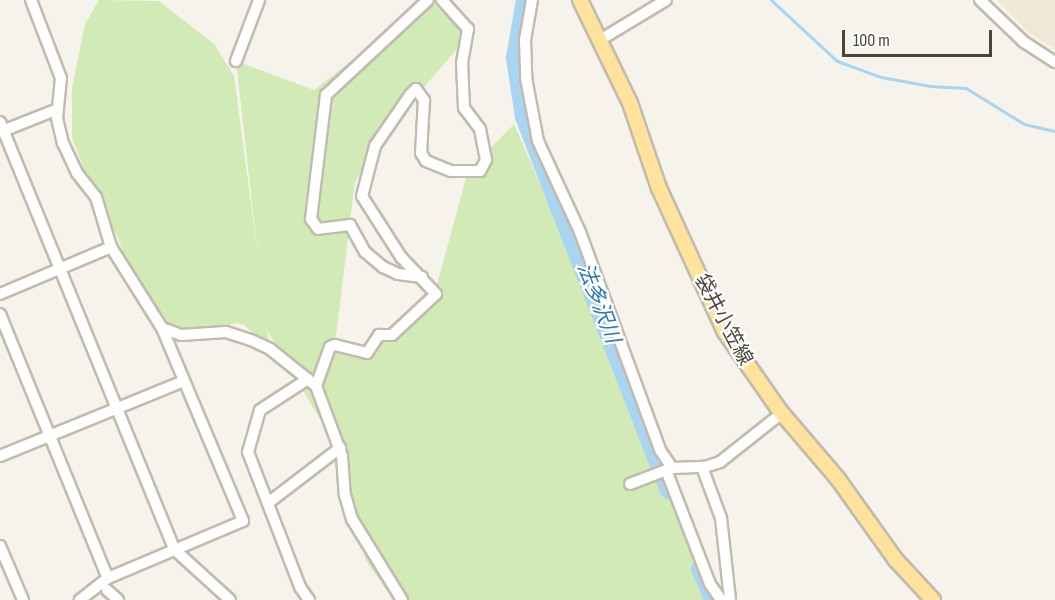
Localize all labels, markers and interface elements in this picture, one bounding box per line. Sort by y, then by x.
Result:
scale bar [845,18,995,56]
text: 100 m [853,30,890,51]
water label: 法多沢川 [571,259,625,347]
street label: 袋井小笠線 [689,270,757,370]

